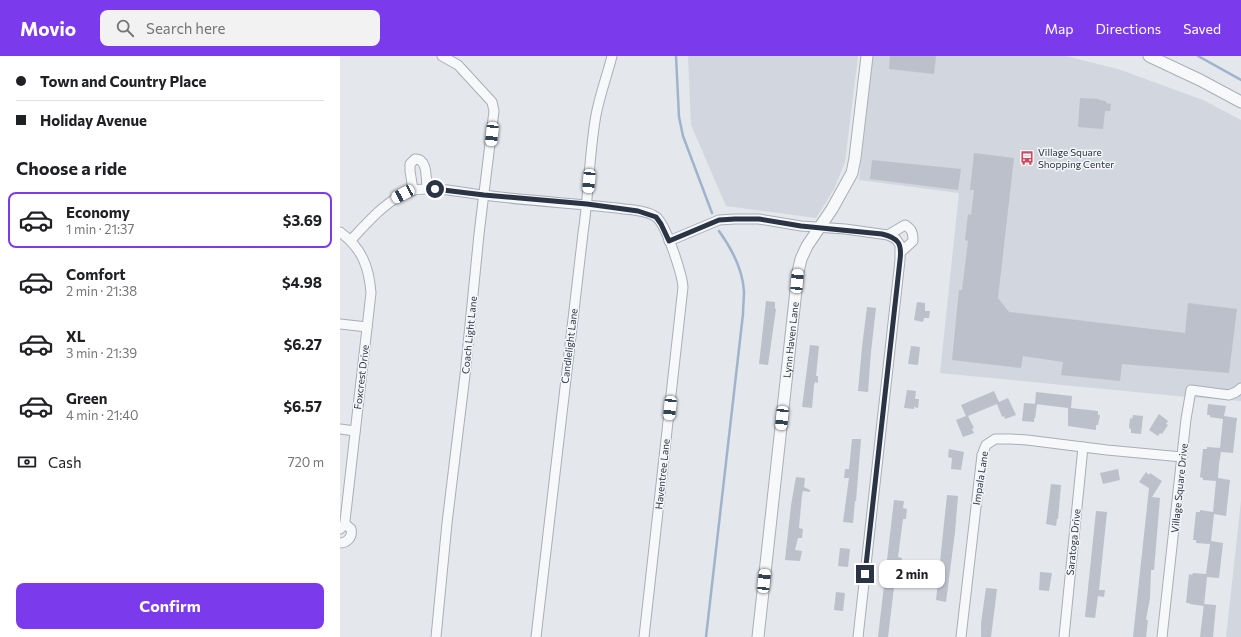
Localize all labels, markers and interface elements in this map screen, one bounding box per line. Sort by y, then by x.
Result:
search box [100,10,380,46]
text: Movio [20,17,76,40]
icon: search [114,17,136,39]
text: Search here [146,19,225,37]
text: Map [1045,20,1074,37]
text: Directions [1096,20,1161,37]
text: Saved [1183,20,1221,37]
text: Town and Country Place [40,72,206,90]
text: Holiday Avenue [40,111,147,129]
car [485,121,499,147]
place label: Village Square Shopping Center [1038,146,1114,170]
bus stop icon: Village Square Shopping Center [1019,150,1035,166]
text: Choose a ride [16,157,127,179]
car [582,169,596,193]
route start [426,180,444,198]
car [390,183,416,205]
icon: car [18,202,54,238]
text: Economy [66,203,130,221]
text: $3.69 [283,211,322,229]
text: 1 min · 21:37 [66,221,134,237]
icon: car [18,264,54,300]
text: Comfort [66,265,126,283]
car [790,269,804,293]
text: $4.98 [282,273,322,291]
text: 2 min · 21:38 [66,283,137,299]
street label: Coach Light Lane [459,296,479,374]
street label: Lynn Haven Lane [780,301,801,378]
street label: Candlelight Lane [558,308,580,384]
icon: car [18,326,54,362]
text: XL [66,327,85,345]
text: $6.27 [284,335,322,353]
street label: Foxcrest Drive [351,344,371,410]
text: 3 min · 21:39 [66,345,137,361]
icon: car [18,388,54,424]
text: Green [66,389,107,407]
car [663,395,677,421]
text: $6.57 [283,397,322,415]
car [775,405,789,431]
text: 4 min · 21:40 [66,407,139,423]
street label: Haventree Lane [652,438,672,510]
street label: Village Square Drive [1168,443,1190,533]
street label: Impala Lane [970,450,990,506]
icon: cash [16,451,38,473]
text: Cash [48,453,82,471]
text: 720 m [288,454,324,470]
street label: Saratoga Drive [1064,508,1082,576]
callout: 2 min [879,560,945,588]
route end [856,565,874,583]
text: 2 min [896,566,928,582]
car [757,568,771,594]
button: Confirm [16,583,324,629]

